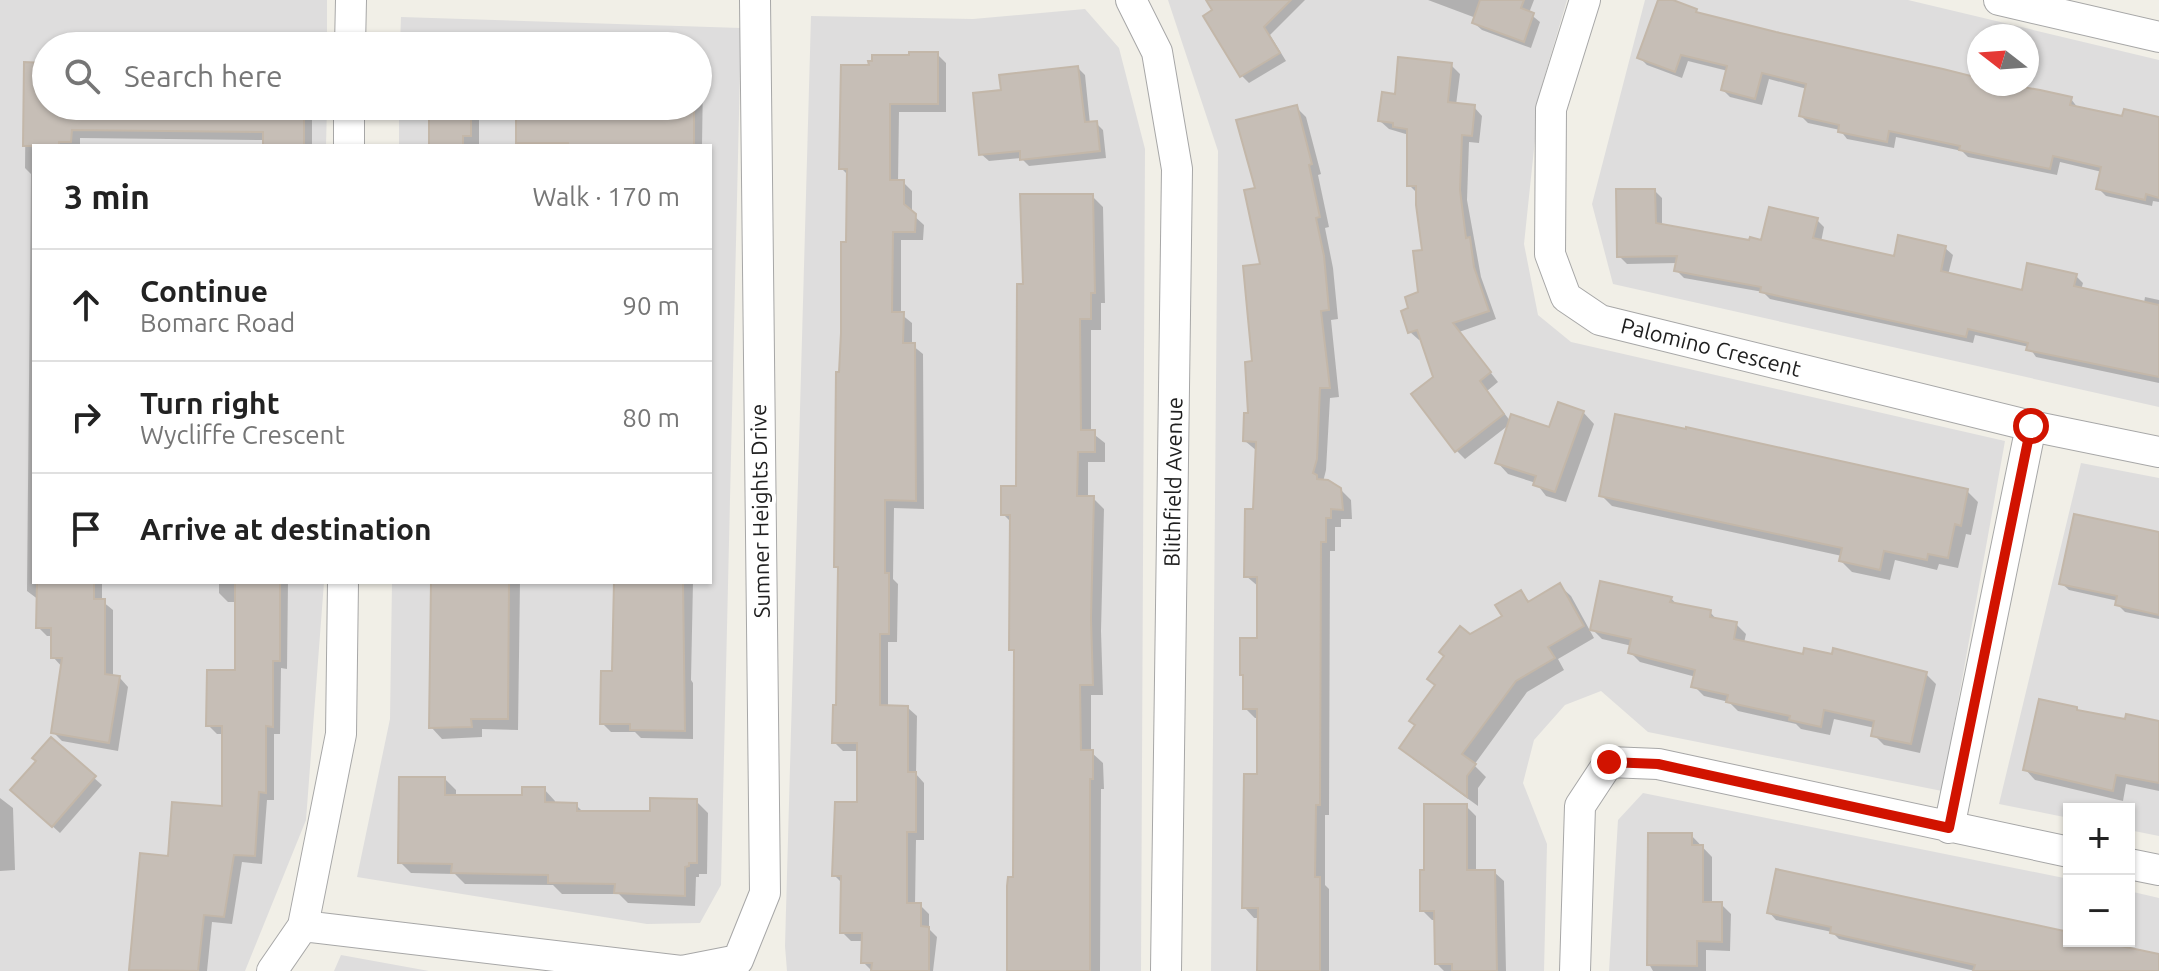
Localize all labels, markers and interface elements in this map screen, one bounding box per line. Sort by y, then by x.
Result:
north arrow [1967,24,2039,96]
search box [32,32,712,120]
icon: search [60,54,104,98]
text: Search here [124,59,283,93]
text: 3 min [64,177,150,215]
text: Walk · 170 m [532,182,680,211]
text: Continue [140,274,268,308]
icon: ahead [64,283,108,327]
text: 90 m [622,291,680,320]
text: Bomarc Road [140,308,295,337]
street label: Palomino Crescent [1618,312,1804,381]
text: Turn right [140,386,280,420]
icon: right [64,395,108,439]
street label: Blithfield Avenue [1159,397,1186,567]
text: 80 m [622,403,680,432]
street label: Sumner Heights Drive [745,404,774,618]
route start [2013,408,2049,444]
text: Wycliffe Crescent [140,420,345,449]
icon: arrive [64,507,108,551]
text: Arrive at destination [140,512,432,546]
route end [1591,744,1627,780]
map controls [2063,803,2135,947]
button: + [2063,803,2135,875]
button: − [2063,875,2135,947]

